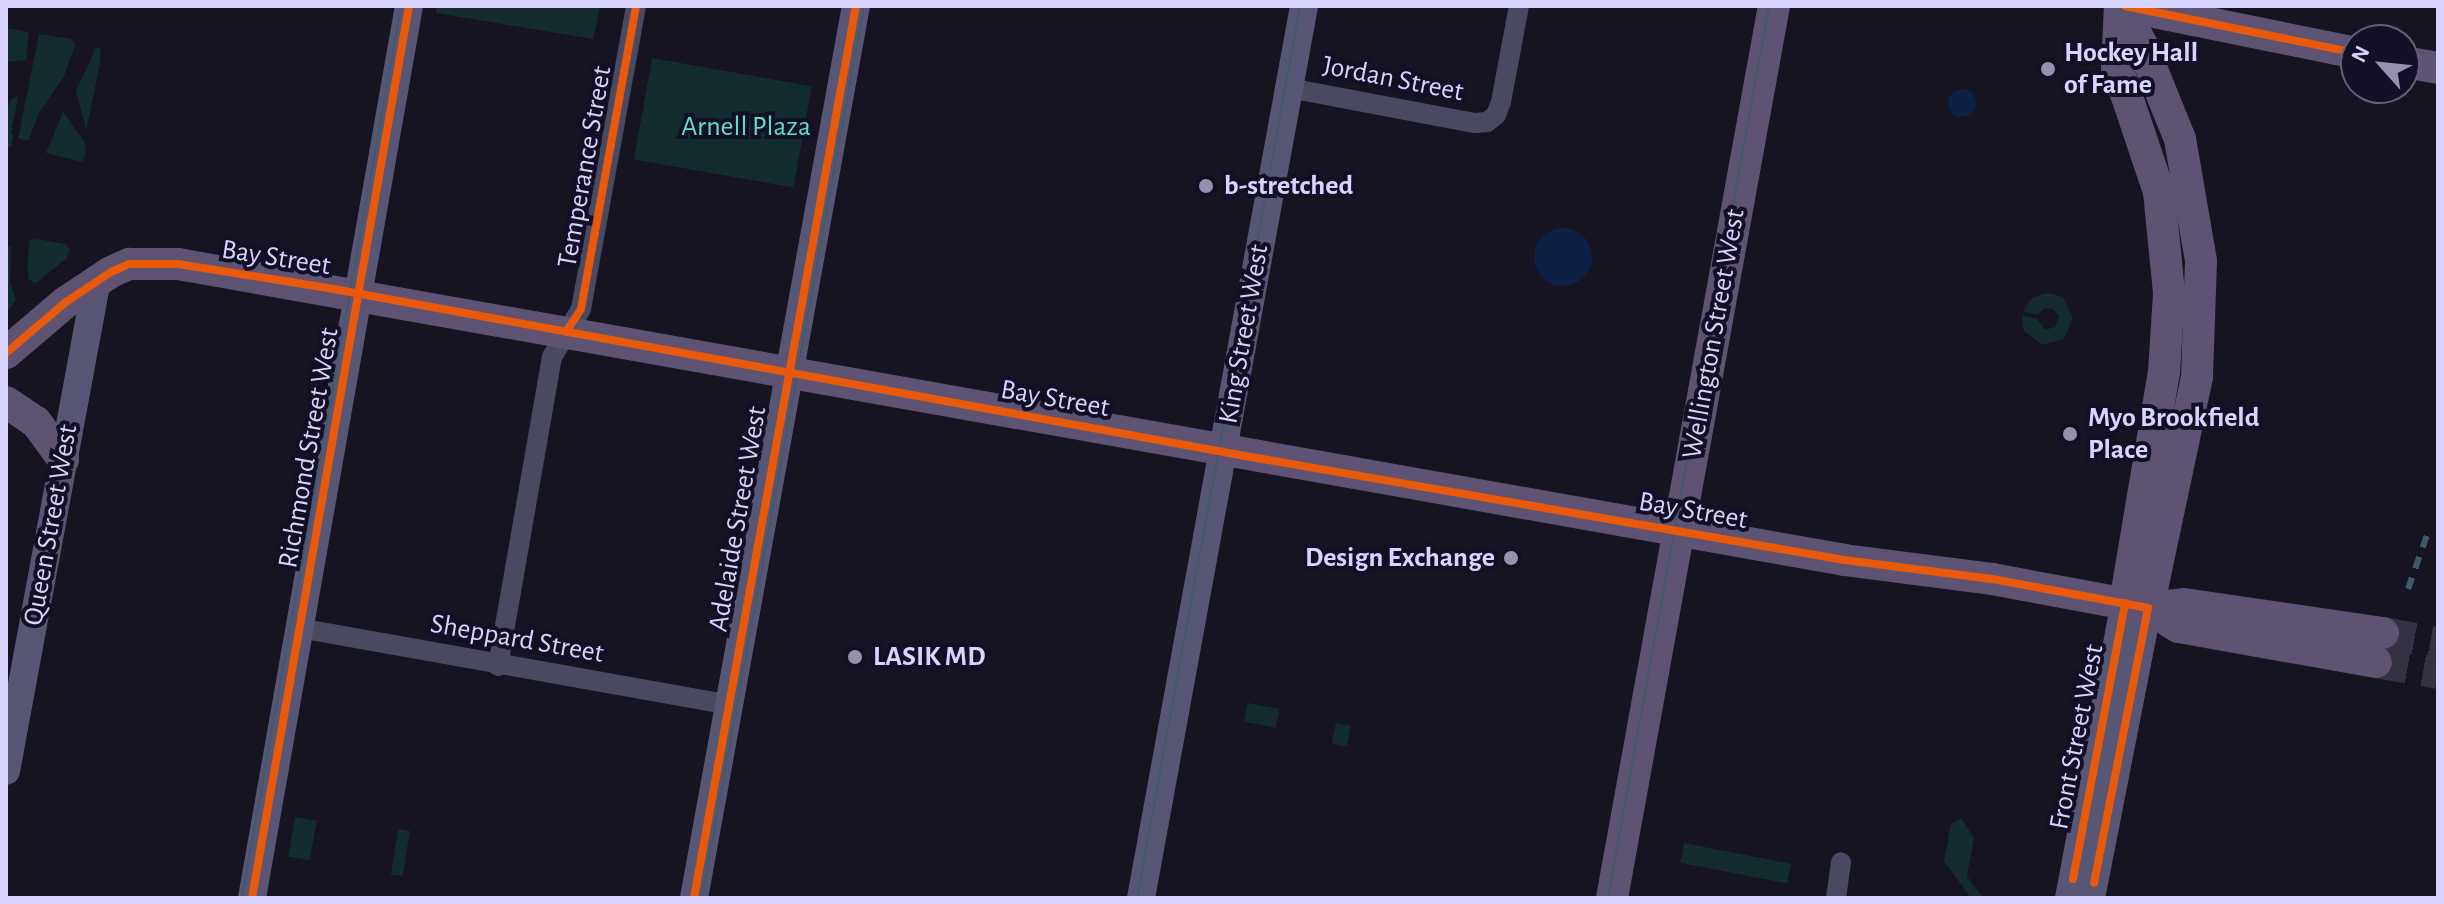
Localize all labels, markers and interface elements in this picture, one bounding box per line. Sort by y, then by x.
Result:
north arrow [2340,24,2420,104]
place label: Hockey Hall of Fame [2064,36,2198,102]
text: N [2347,42,2374,66]
street label: Jordan Street [1320,49,1466,109]
marker: Hockey Hall of Fame [2039,60,2057,78]
street label: Temperance Street [551,63,619,271]
park label: Arnell Plaza [681,110,811,144]
place label: b-stretched [1224,169,1353,203]
marker: b-stretched [1195,175,1217,197]
street label: Wellington Street West [1675,207,1753,461]
street label: Bay Street [219,233,333,283]
street label: King Street West [1212,242,1276,426]
street label: Richmond Street West [271,325,347,571]
street label: Bay Street [998,373,1112,425]
place label: Myo Brookfield Place [2088,401,2259,467]
street label: Adelaide Street West [702,404,774,634]
street label: Queen Street West [17,422,85,628]
marker: Myo Brookfield Place [2059,423,2081,445]
street label: Bay Street [1636,485,1750,537]
place label: Design Exchange [1305,541,1495,575]
marker: Design Exchange [1502,549,1520,567]
street label: Sheppard Street [428,607,606,671]
place label: LASIK MD [873,640,985,674]
street label: Front Street West [2043,641,2111,833]
marker: LASIK MD [844,646,866,668]

